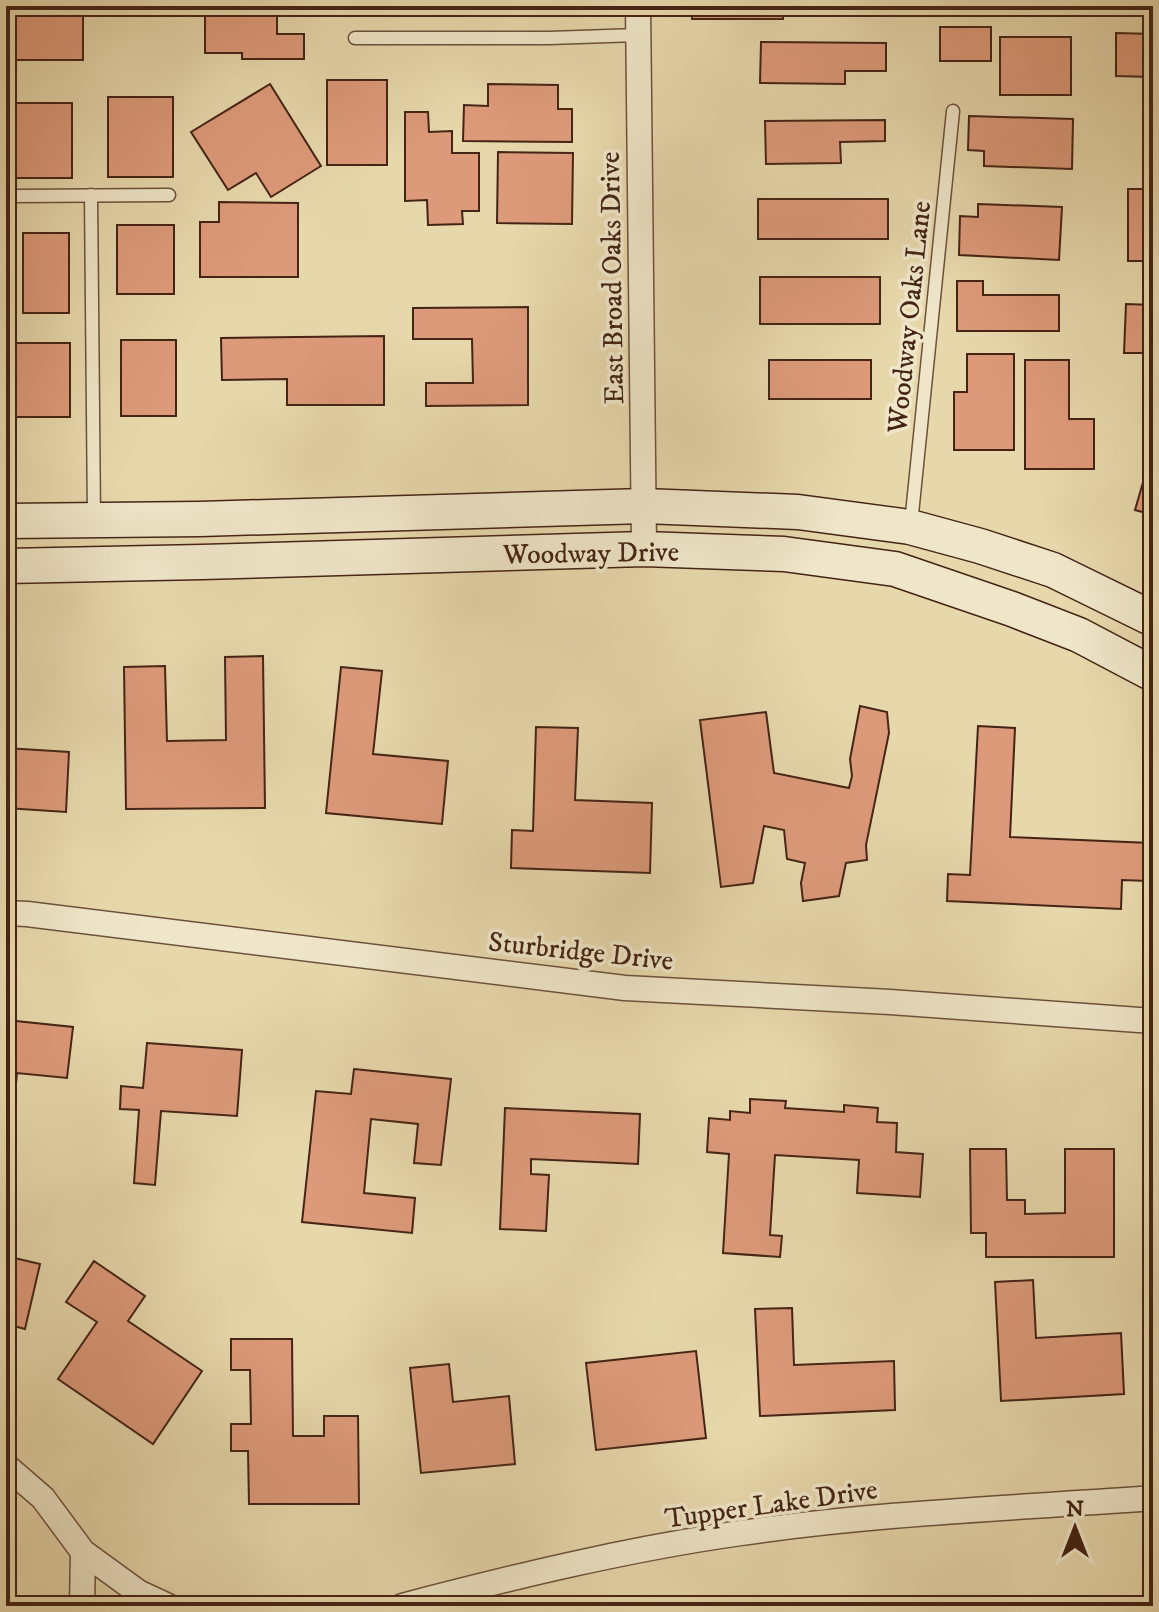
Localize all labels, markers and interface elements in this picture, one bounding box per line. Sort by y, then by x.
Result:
street label: East Broad Oaks Drive [593,151,632,405]
street label: Woodway Oaks Lane [880,199,939,436]
street label: Woodway Drive [501,534,680,573]
street label: Sturbridge Drive [487,924,675,979]
street label: Tupper Lake Drive [663,1472,880,1537]
north arrow [1035,1488,1115,1568]
text: N [1066,1496,1084,1523]

